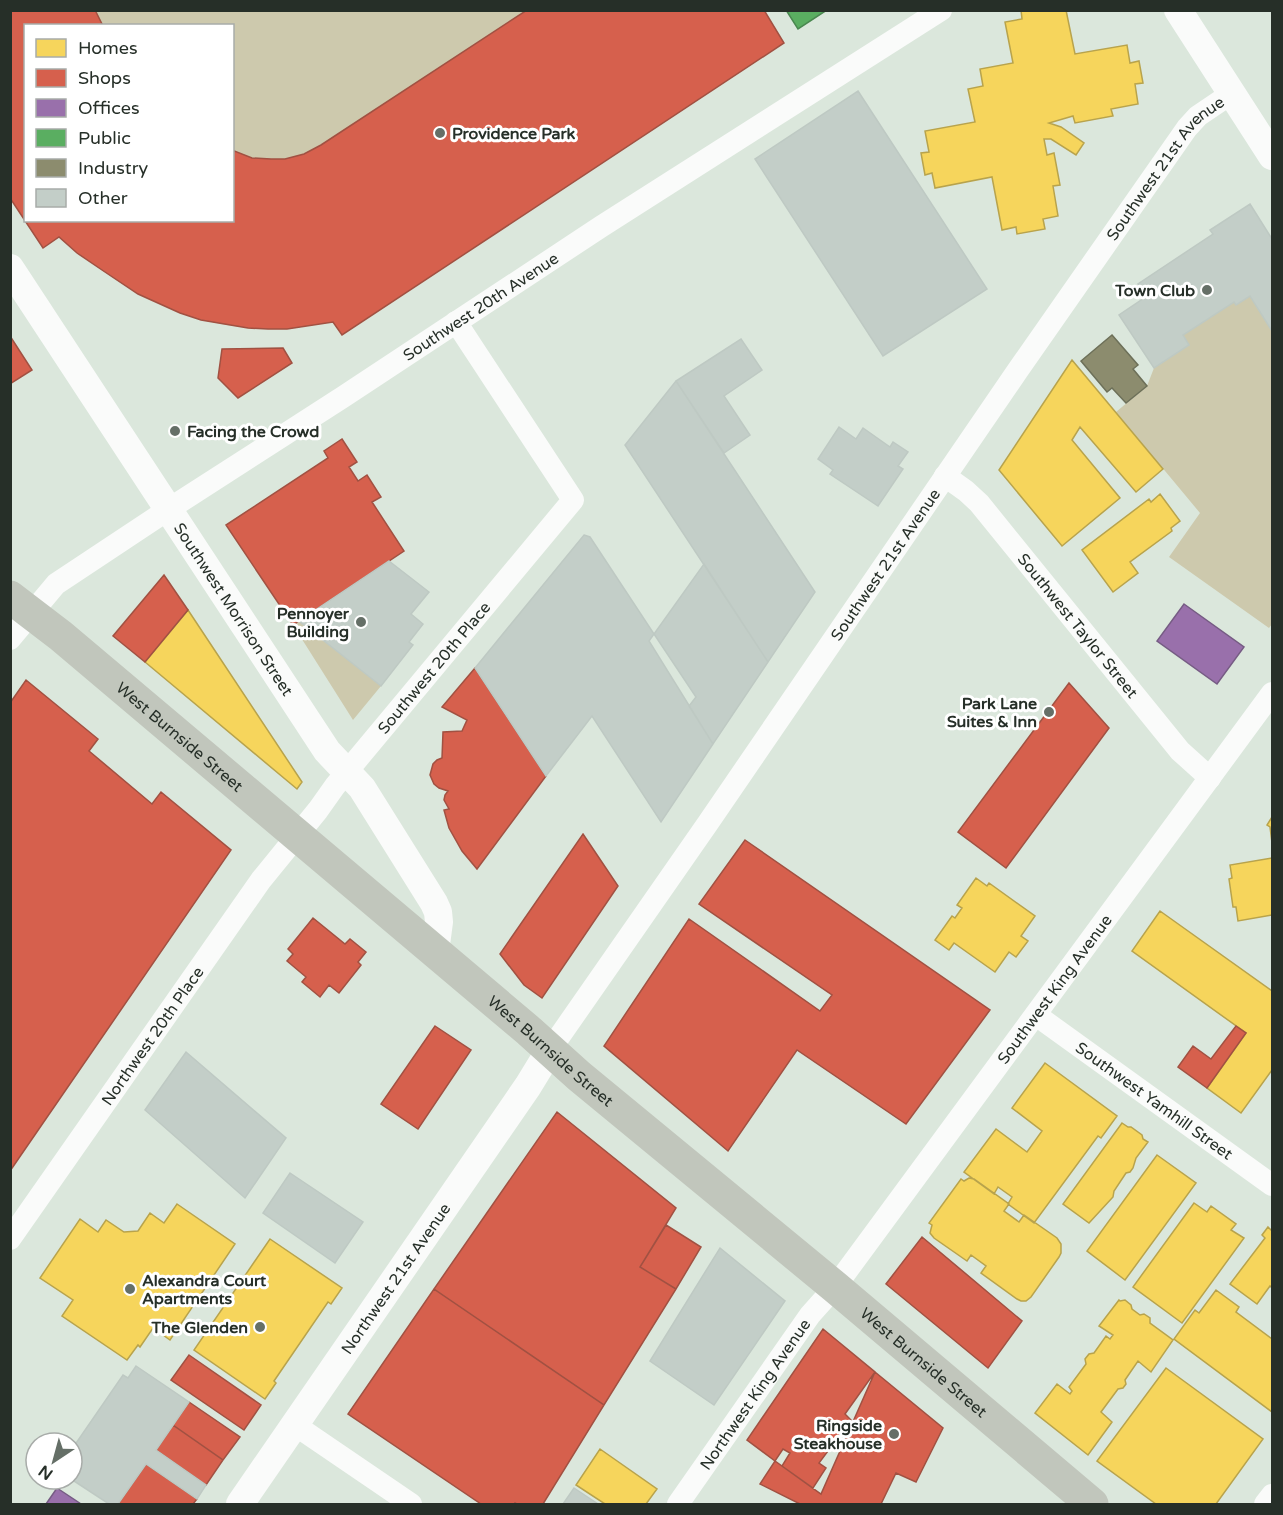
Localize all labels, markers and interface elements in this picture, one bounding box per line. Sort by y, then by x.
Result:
legend [24,24,234,222]
text: Homes [78,37,138,59]
text: Shops [78,67,131,89]
street label: Southwest 21st Avenue [1103,92,1228,245]
text: Offices [78,97,140,119]
place label: Providence Park [452,124,576,144]
marker: Providence Park [433,126,447,140]
text: Public [78,127,131,149]
text: Industry [78,157,149,179]
text: Other [78,187,128,209]
street label: Southwest 20th Avenue [400,249,563,366]
place label: Town Club [1114,281,1195,301]
marker: Town Club [1200,283,1214,297]
place label: Facing the Crowd [187,422,319,442]
marker: Facing the Crowd [168,424,182,438]
street label: Southwest 21st Avenue [827,485,945,645]
street label: Southwest Morrison Street [169,519,297,700]
street label: Southwest Taylor Street [1013,550,1142,702]
street label: Southwest 20th Place [374,598,495,738]
place label: Pennoyer Building [277,604,350,642]
marker: Pennoyer Building [354,615,368,629]
street label: West Burnside Street [112,678,247,796]
place label: Park Lane Suites & Inn [947,694,1037,732]
marker: Park Lane Suites & Inn [1042,705,1056,719]
street label: Southwest King Avenue [993,911,1117,1068]
street label: Northwest 20th Place [97,963,208,1110]
street label: West Burnside Street [483,992,617,1111]
street label: Southwest Yamhill Street [1071,1038,1236,1164]
street label: Northwest 21st Avenue [337,1200,455,1358]
place label: Alexandra Court Apartments [142,1271,267,1309]
marker: Alexandra Court Apartments [123,1282,137,1296]
street label: West Burnside Street [856,1304,991,1422]
street label: Northwest King Avenue [696,1315,815,1474]
place label: The Glenden [151,1318,248,1338]
marker: The Glenden [253,1320,267,1334]
place label: Ringside Steakhouse [794,1416,882,1454]
marker: Ringside Steakhouse [887,1427,901,1441]
north arrow [24,1431,84,1491]
text: N [35,1460,57,1484]

